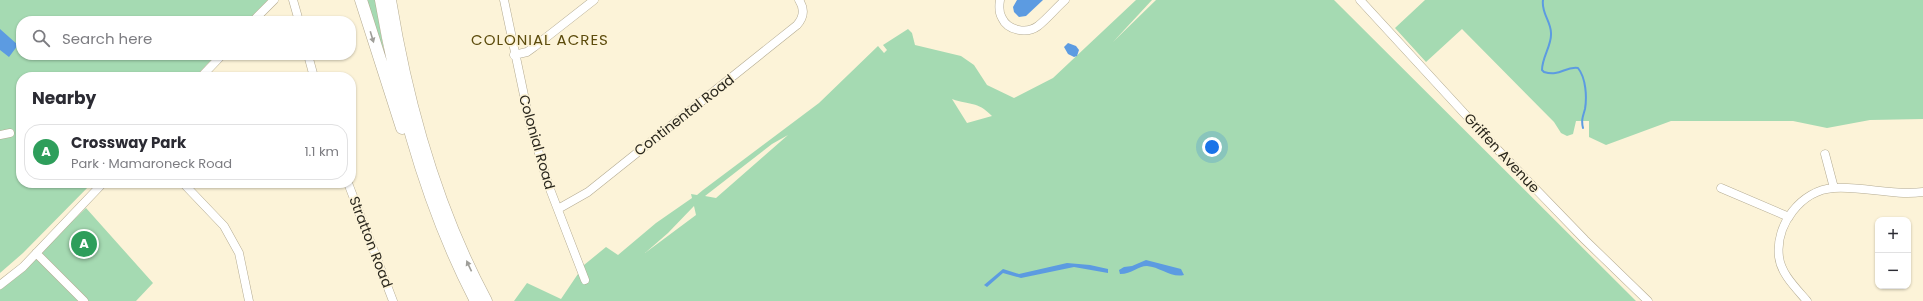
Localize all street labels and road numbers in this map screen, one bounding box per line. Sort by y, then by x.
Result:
street label: Continental Road [630,70,738,160]
street label: Colonial Road [514,92,560,192]
street label: Griffen Avenue [1460,109,1545,198]
street label: Stratton Road [344,193,398,291]

